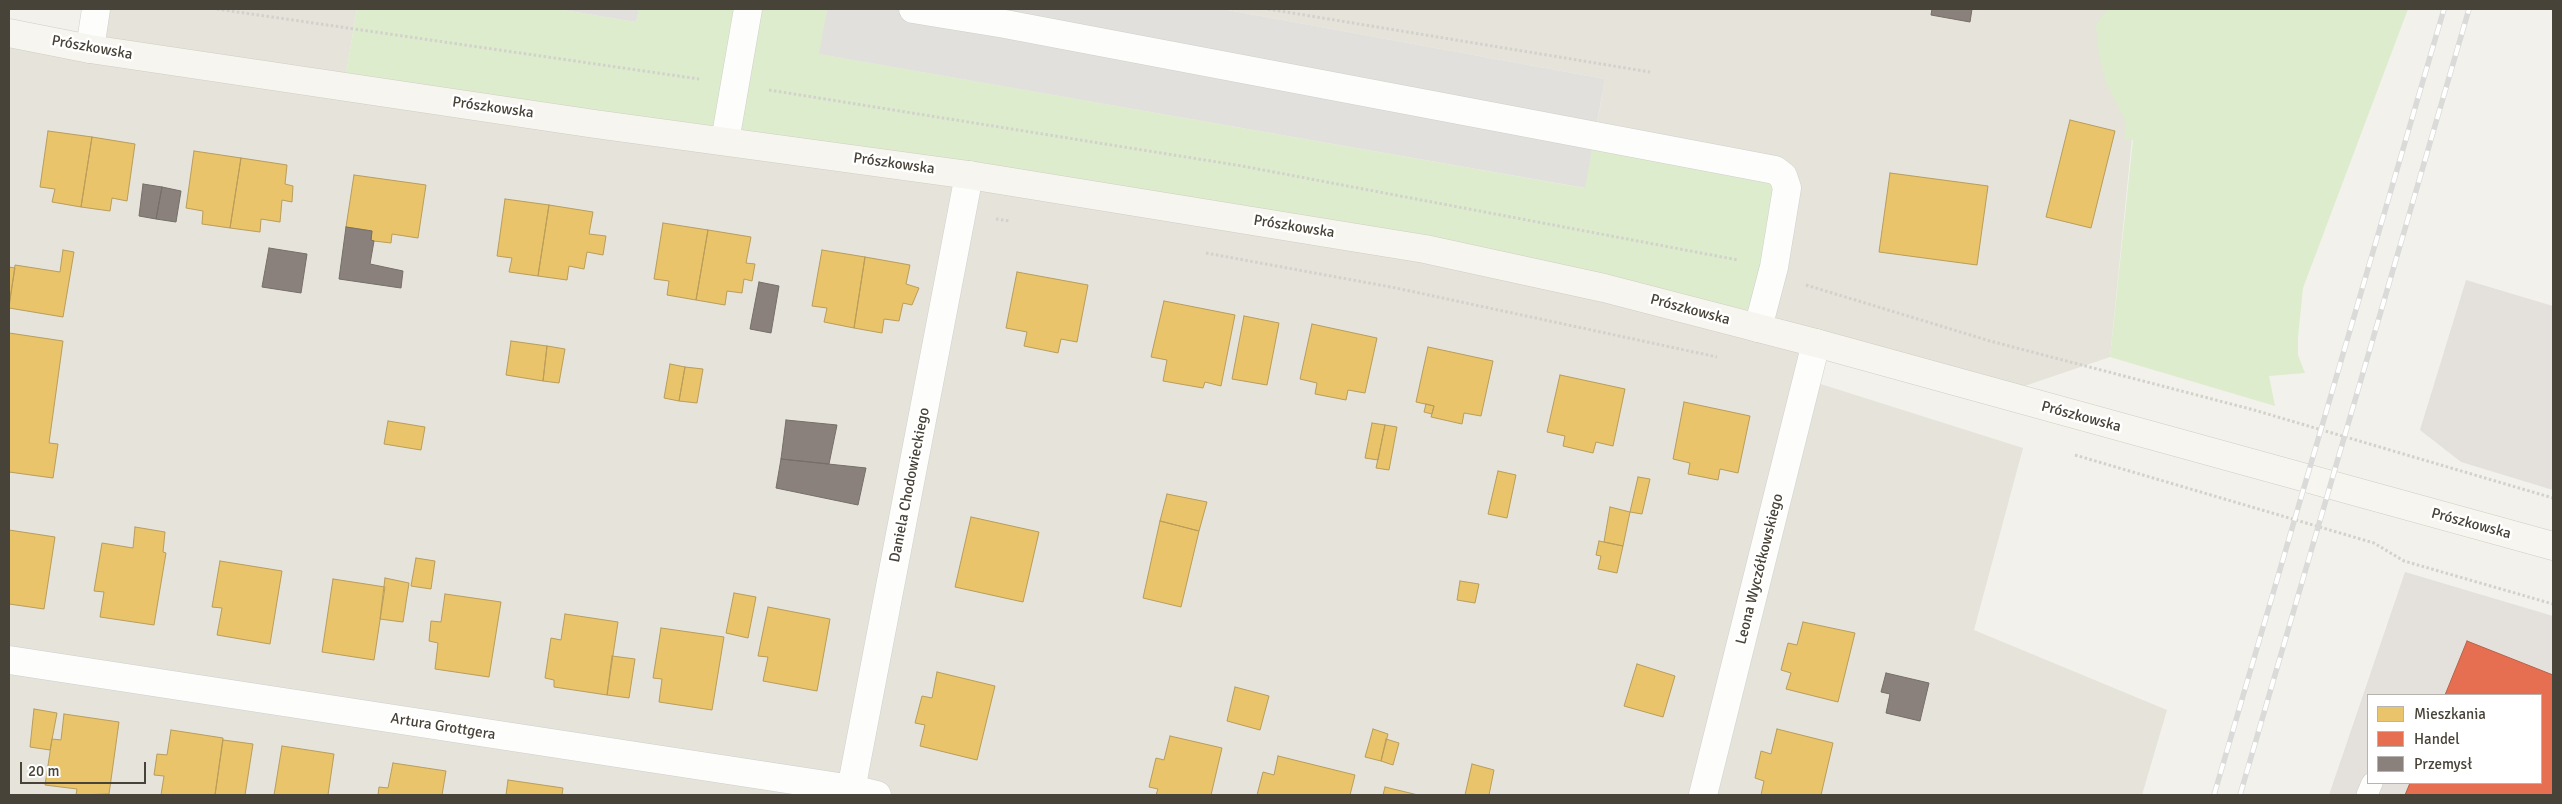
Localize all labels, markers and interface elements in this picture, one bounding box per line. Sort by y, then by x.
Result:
street label: Prószkowska [50,32,134,64]
street label: Prószkowska [451,93,535,123]
street label: Prószkowska [852,149,936,179]
street label: Prószkowska [1252,212,1336,242]
street label: Prószkowska [1648,291,1732,329]
street label: Prószkowska [2039,398,2123,436]
street label: Daniela Chodowieckiego [886,406,934,564]
street label: Leona Wyczółkowskiego [1733,492,1787,646]
street label: Prószkowska [2429,505,2513,543]
legend [2367,694,2542,784]
text: Mieszkania [2414,705,2486,723]
street label: Artura Grottgera [389,710,497,744]
text: Handel [2414,730,2460,748]
scale bar [22,752,149,784]
text: Przemysł [2414,755,2472,773]
text: 20 m [28,762,59,780]

